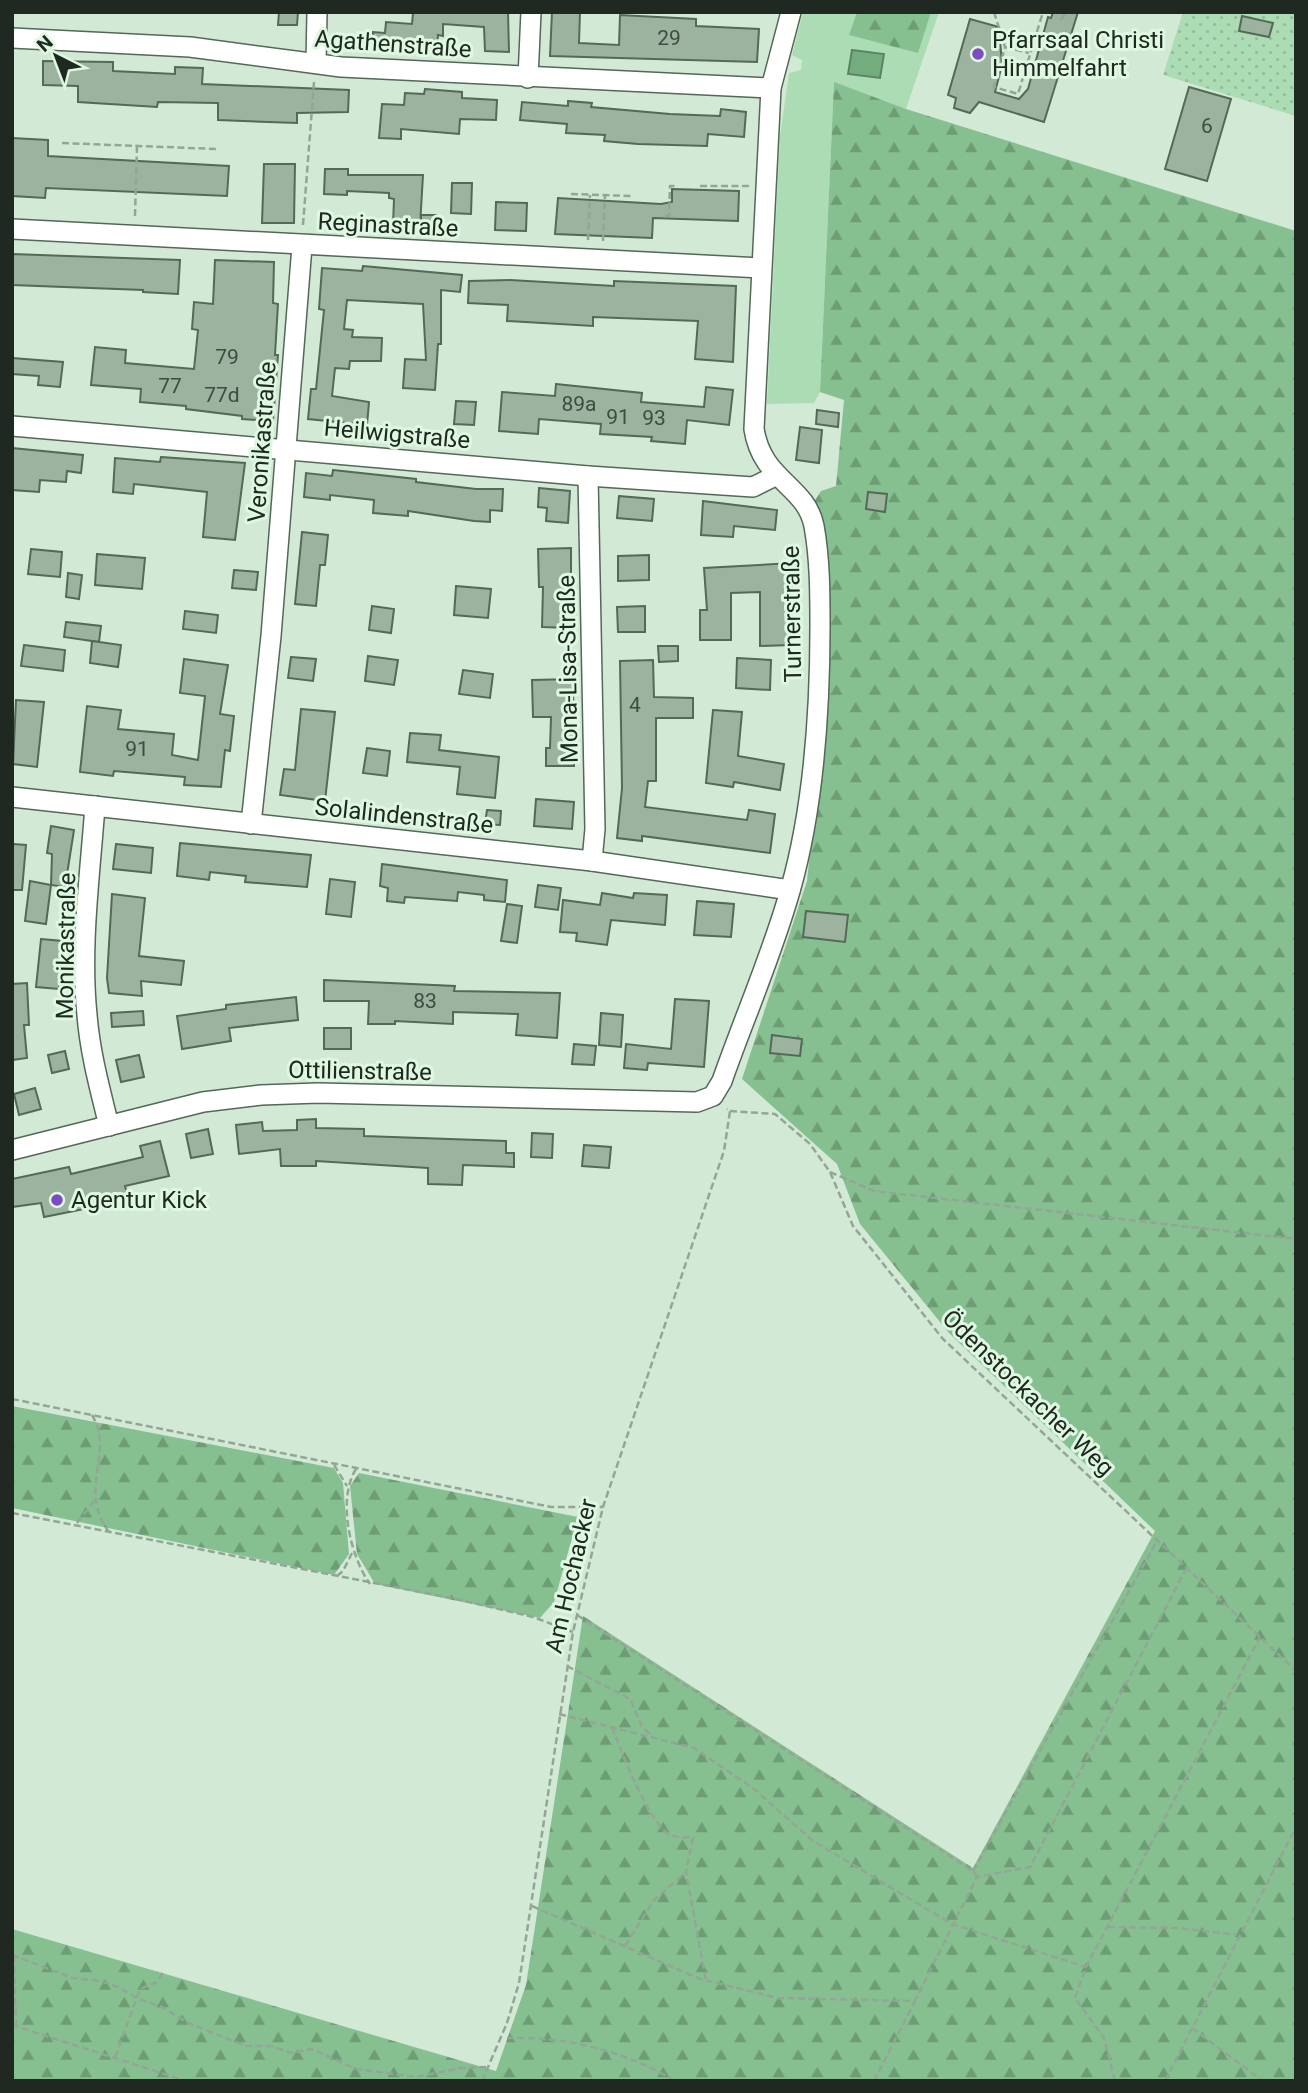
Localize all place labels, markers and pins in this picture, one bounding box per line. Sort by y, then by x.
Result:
place label: Pfarrsaal Christi Himmelfahrt [992,26,1164,82]
marker: Pfarrsaal Christi Himmelfahrt [970,46,986,62]
place label: Agentur Kick [71,1186,208,1214]
marker: Agentur Kick [49,1192,65,1208]

